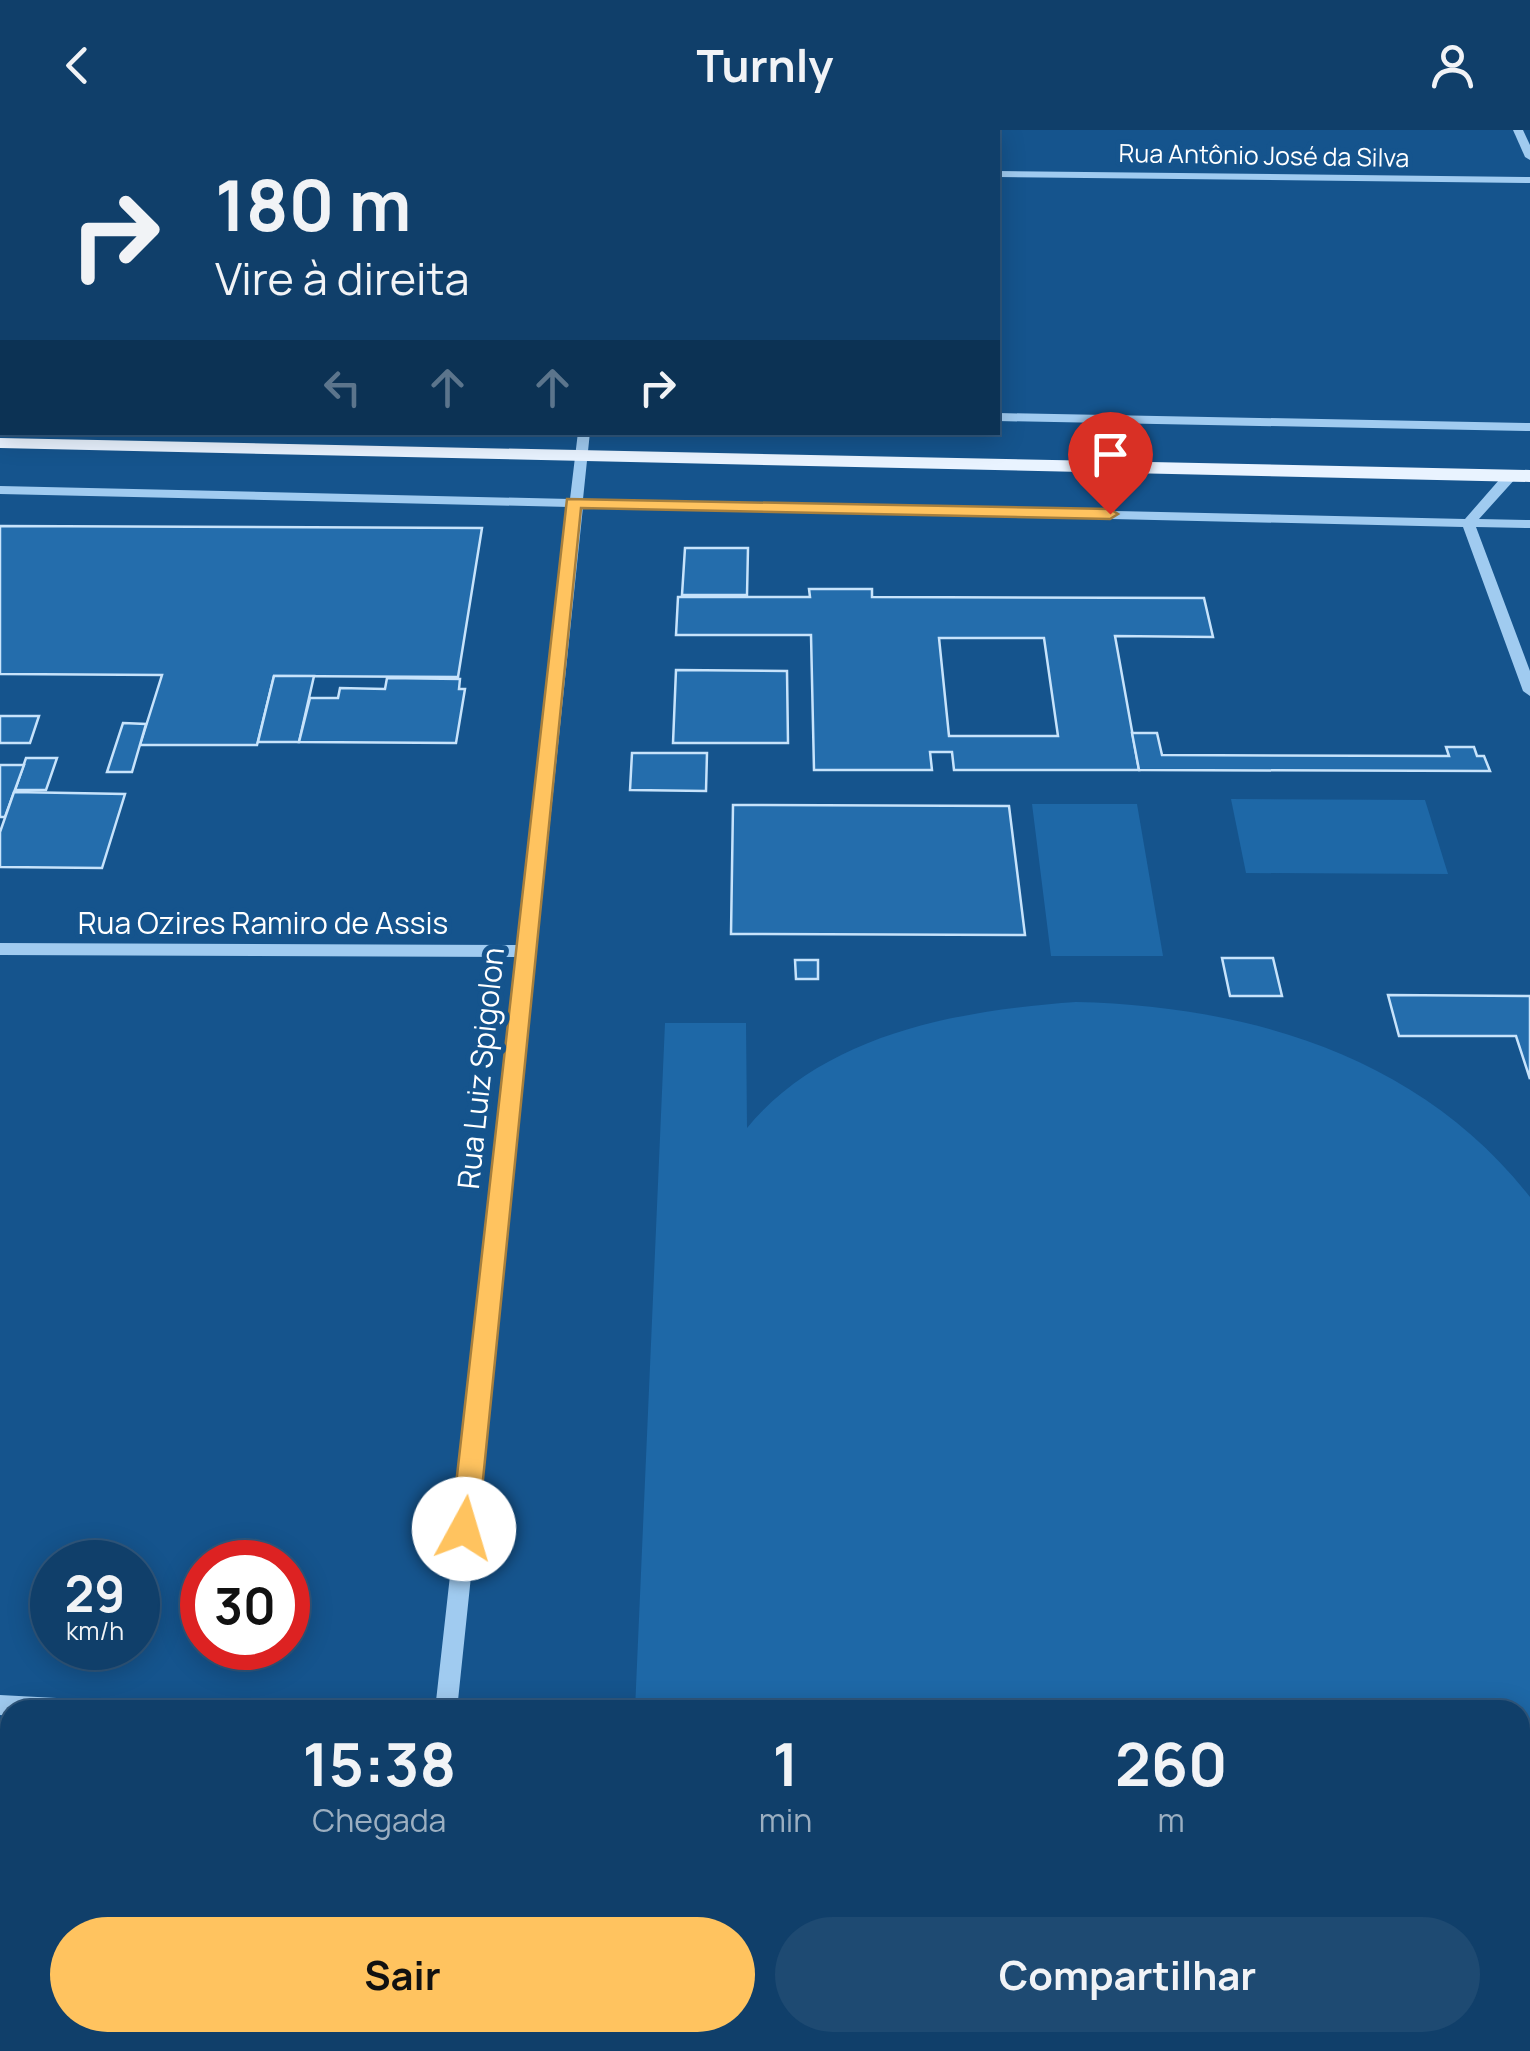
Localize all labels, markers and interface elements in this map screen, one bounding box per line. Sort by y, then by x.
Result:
text: Turnly [696,34,834,96]
icon: back [50,38,105,93]
icon: person [1425,38,1480,93]
street label: Rua Antônio José da Silva [1118,135,1410,175]
text: 180 m [215,156,412,252]
icon: right [50,170,180,300]
text: Vire à direita [215,247,470,309]
icon: left [315,360,370,415]
icon: ahead [420,360,475,415]
icon: ahead [525,360,580,415]
icon: right [630,360,685,415]
pin [1068,412,1153,515]
icon: arrive [1083,427,1138,482]
street label: Rua Ozires Ramiro de Assis [78,902,448,943]
street label: Rua Luiz Spigolon [447,945,513,1191]
position arrow [412,1477,516,1581]
speed limit sign: 30 [180,1540,310,1670]
text: 29 [65,1559,125,1627]
text: km/h [66,1613,124,1648]
text: 15:38 [303,1722,456,1804]
text: 1 [772,1722,799,1804]
text: 260 [1115,1722,1227,1804]
text: Chegada [312,1798,446,1842]
text: min [759,1798,812,1842]
text: m [1158,1798,1185,1842]
button: Sair [50,1917,755,2032]
button: Compartilhar [775,1917,1480,2032]

